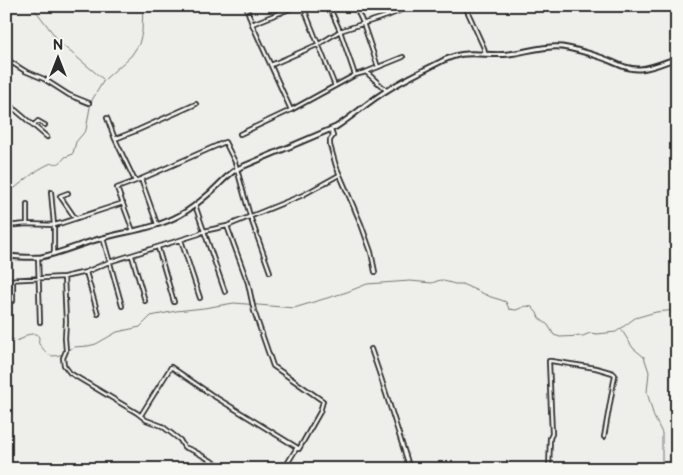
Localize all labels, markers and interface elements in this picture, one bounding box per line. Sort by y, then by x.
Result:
north arrow [32,32,82,82]
text: N [53,37,63,54]

